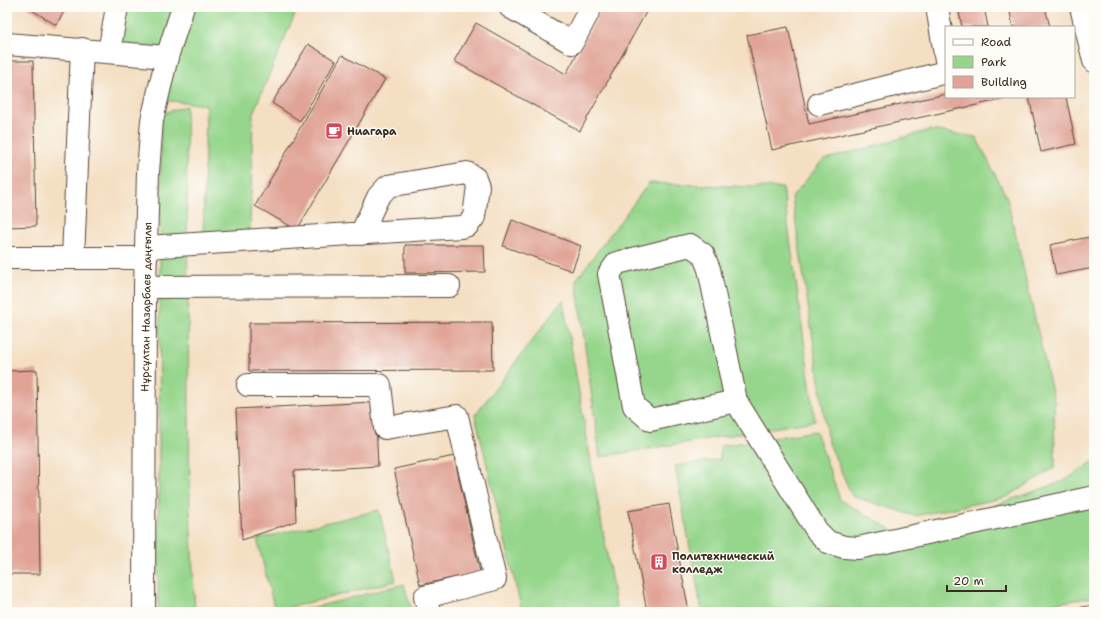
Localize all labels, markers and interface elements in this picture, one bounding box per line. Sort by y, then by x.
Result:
legend [945,26,1075,98]
text: Road [981,34,1012,50]
text: Park [981,54,1007,70]
text: Building [981,74,1027,90]
cafe icon: Ниагара [324,121,344,141]
place label: Ниагара [347,124,397,139]
street label: Нұрсұлтан Назарбаев даңғылы [138,222,155,392]
place label: Политехнический колледж [672,549,775,577]
building icon: Политехнический колледж [649,552,669,572]
scale bar [947,567,1006,593]
text: 20 m [953,573,984,589]

